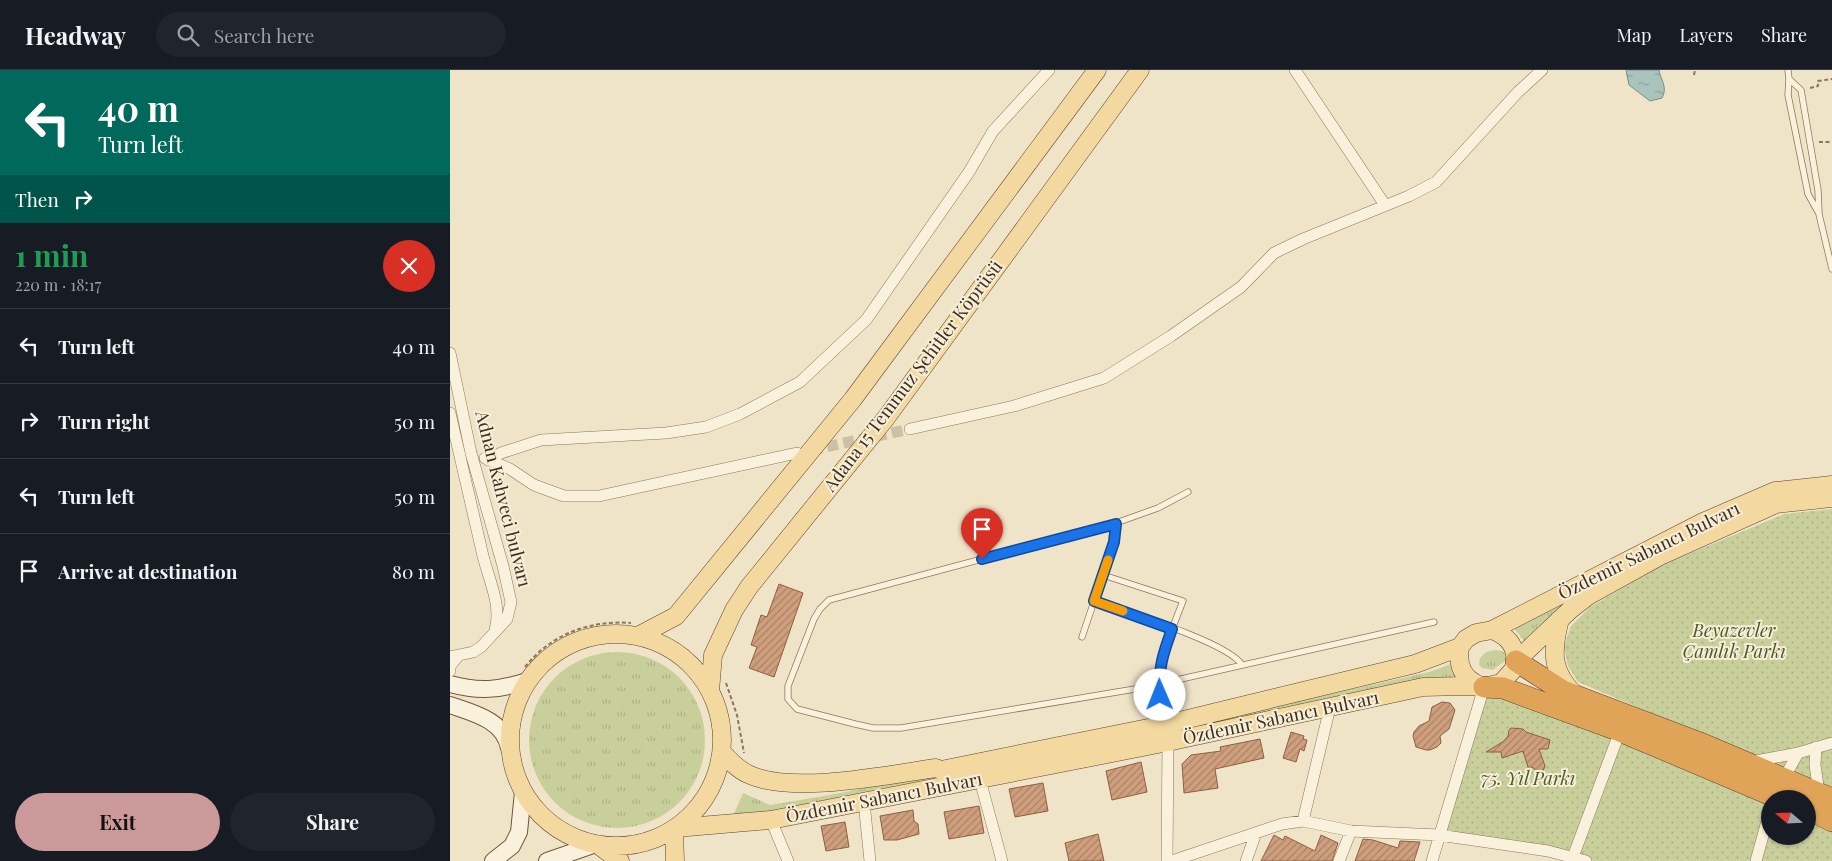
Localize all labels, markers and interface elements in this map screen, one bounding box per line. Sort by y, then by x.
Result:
search box [156,12,506,57]
text: Headway [25,19,126,51]
icon: search [174,21,202,49]
text: Search here [214,22,314,48]
text: Map [1616,23,1651,47]
text: Layers [1679,23,1733,47]
text: Share [1761,23,1807,47]
text: 40 m [98,84,179,131]
icon: left [15,90,80,155]
text: Turn left [98,129,183,159]
icon: right [69,185,97,213]
text: Then [15,186,59,212]
text: 1 min [15,235,89,275]
button: close [383,240,435,292]
street label: Adana 15 Temmuz Şehitler Köprüsü [817,254,1007,497]
text: 220 m · 18:17 [15,274,101,295]
icon: left [15,332,43,360]
text: Turn left [58,333,135,359]
text: 40 m [393,333,435,359]
icon: right [15,407,43,435]
street label: Adnan Kahveci bulvarı [470,407,537,589]
text: Turn right [58,408,150,434]
text: 50 m [394,408,435,434]
icon: left [15,482,43,510]
text: Turn left [58,483,135,509]
text: 50 m [394,483,435,509]
street label: Özdemir Sabancı Bulvarı [1554,496,1744,605]
pin [961,508,1003,559]
icon: arrive [968,515,996,543]
icon: arrive [15,557,43,585]
text: Arrive at destination [58,558,238,584]
text: 80 m [392,558,435,584]
park label: Beyazevler Çamlık Parkı [1682,618,1786,663]
position arrow [1133,668,1185,720]
street label: Özdemir Sabancı Bulvarı [1181,685,1381,750]
street label: Özdemir Sabancı Bulvarı [784,766,984,828]
park label: 75. Yıl Parkı [1481,766,1575,790]
north arrow [1761,790,1816,845]
map controls [1761,790,1816,845]
button: Exit [15,793,220,851]
button: Share [230,793,435,851]

